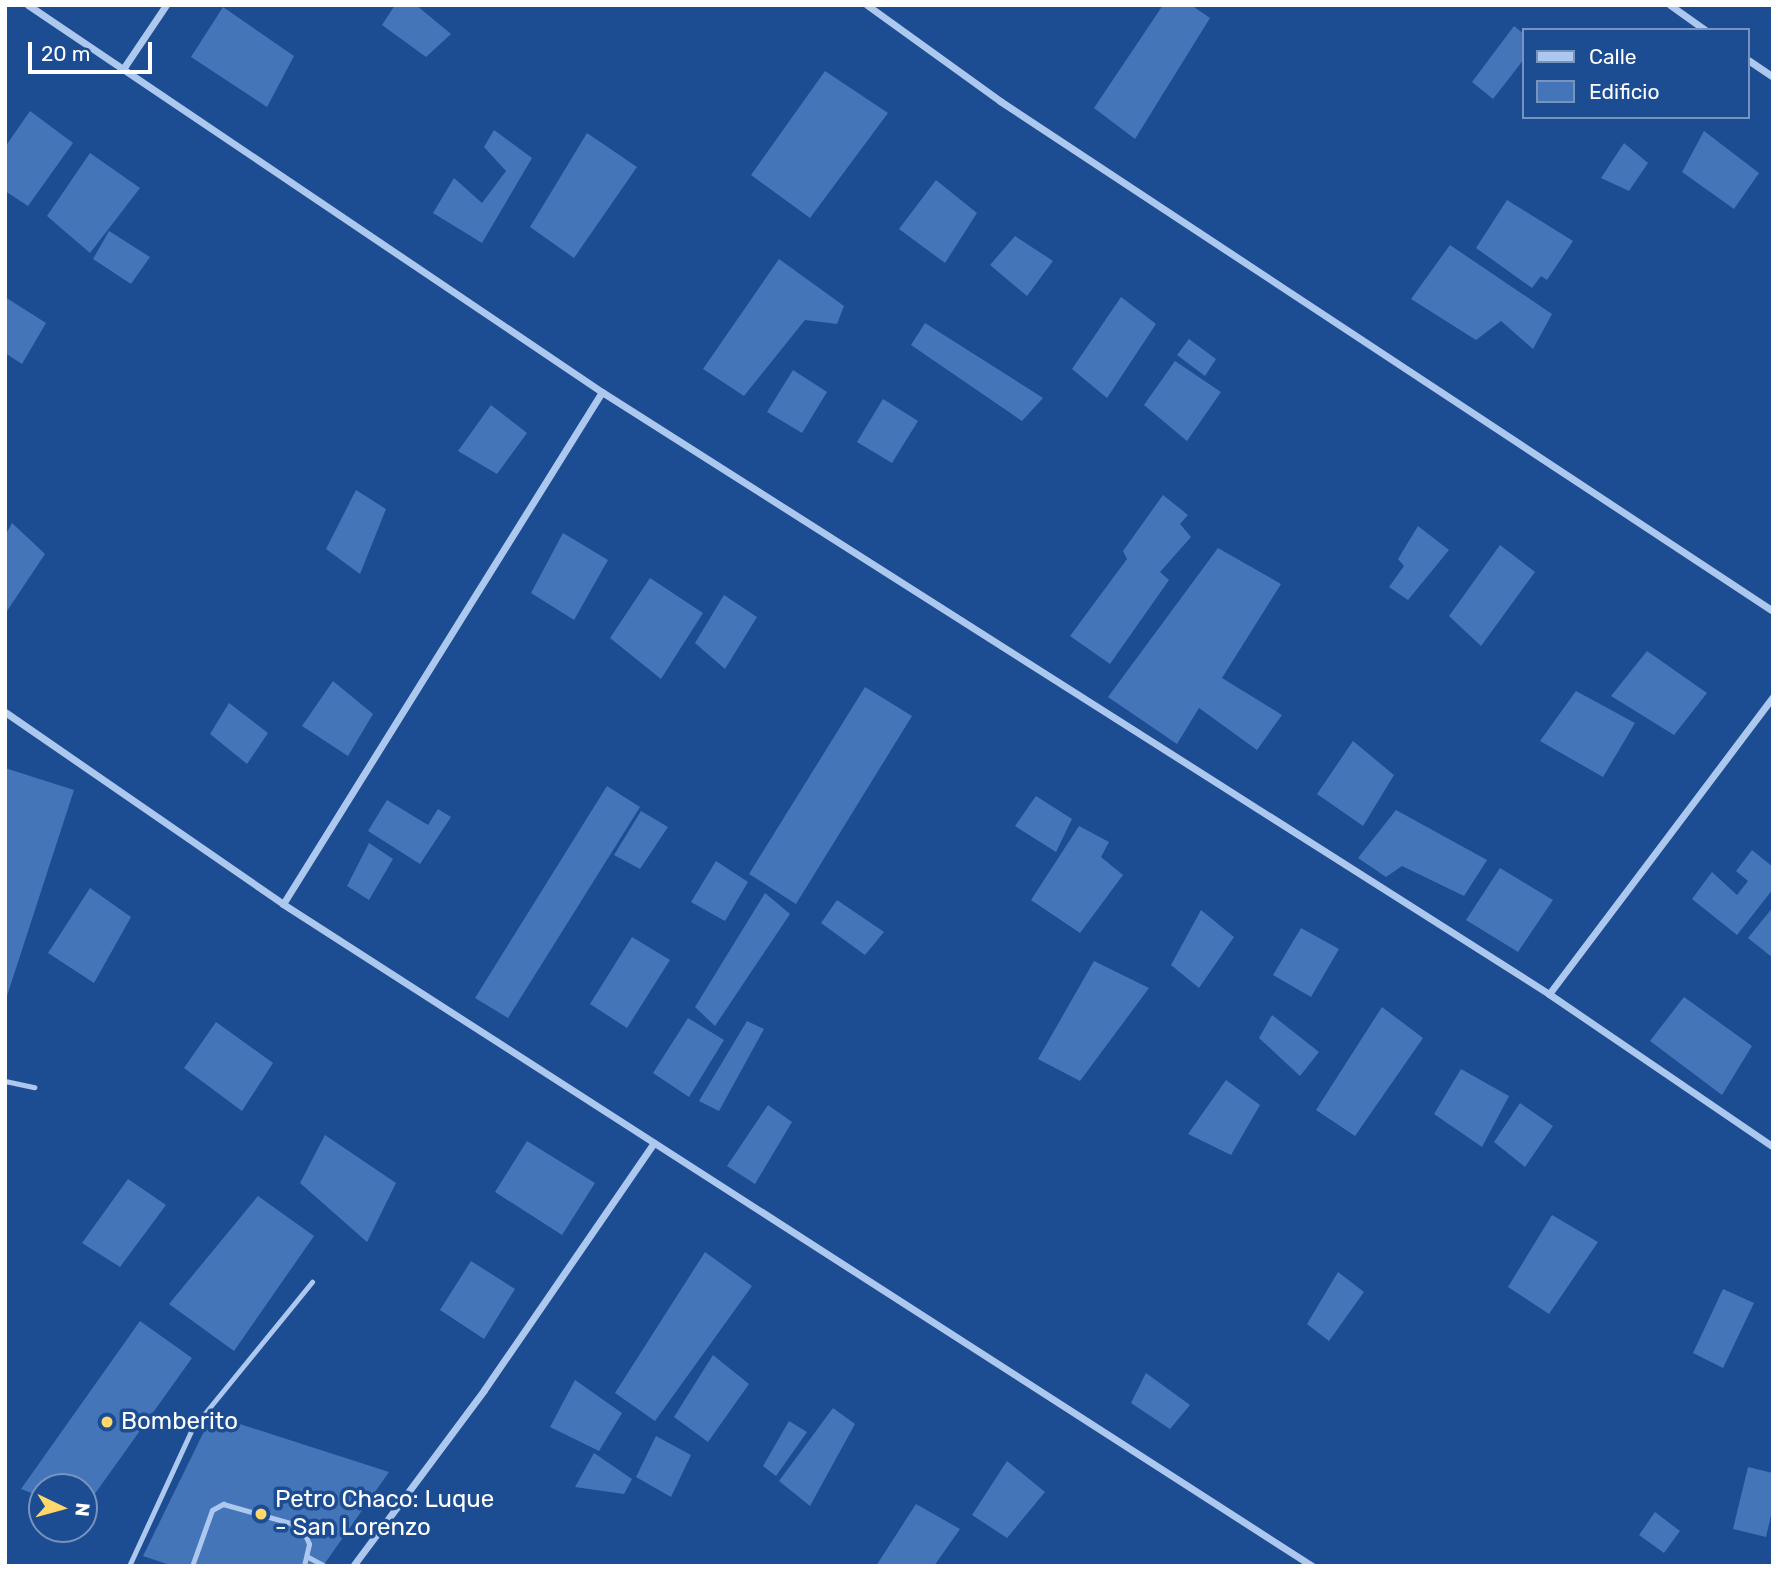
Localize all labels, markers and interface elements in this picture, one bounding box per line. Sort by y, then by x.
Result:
scale bar [32,28,156,72]
legend [1522,28,1750,119]
text: 20 m [41,41,90,66]
text: Calle [1589,44,1637,69]
text: Edificio [1589,79,1659,104]
place label: Bomberito [121,1408,238,1436]
marker: Bomberito [99,1414,115,1430]
north arrow [28,1473,98,1543]
place label: Petro Chaco: Luque - San Lorenzo [275,1486,494,1542]
text: N [70,1502,94,1518]
marker: Petro Chaco: Luque - San Lorenzo [253,1506,269,1522]

